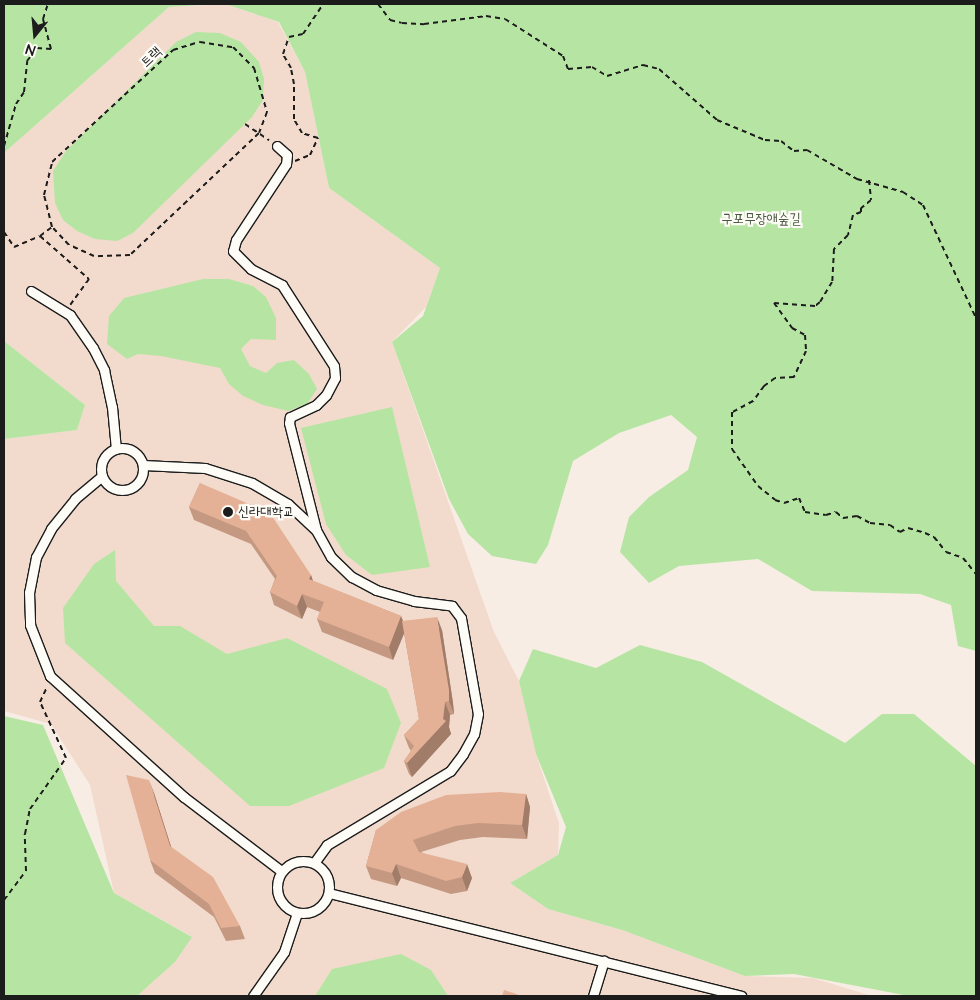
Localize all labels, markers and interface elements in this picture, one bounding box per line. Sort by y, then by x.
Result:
north arrow [10,10,60,60]
text: N [23,38,38,60]
street label: 트랙 [137,43,165,71]
park label: 구포무장애숲길 [722,211,800,227]
place label: 신라대학교 [238,504,294,520]
marker: 신라대학교 [222,506,234,518]

